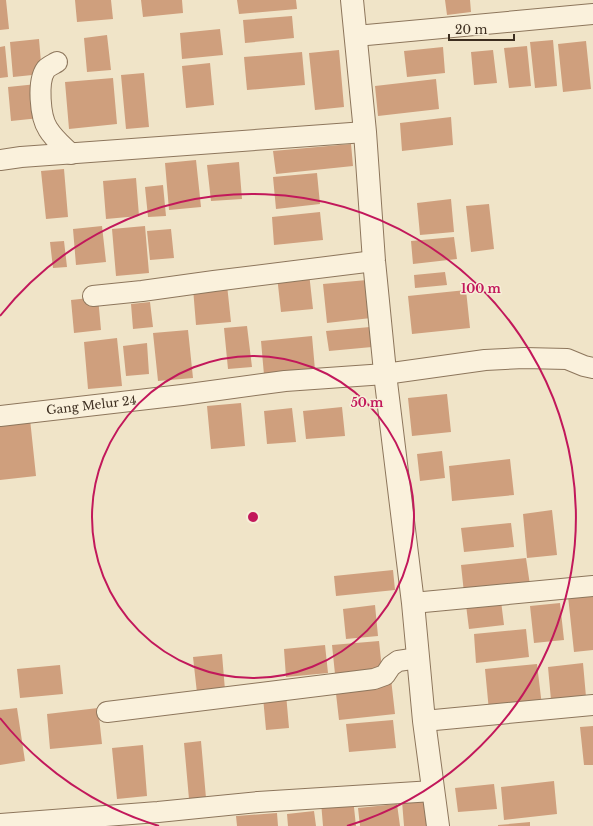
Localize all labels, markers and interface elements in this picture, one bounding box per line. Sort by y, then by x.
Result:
scale bar [449,16,514,42]
text: 20 m [455,22,487,37]
text: 100 m [461,281,502,296]
street label: Gang Melur 24 [45,392,137,418]
text: 50 m [351,395,384,410]
centre of rings [246,510,260,524]

